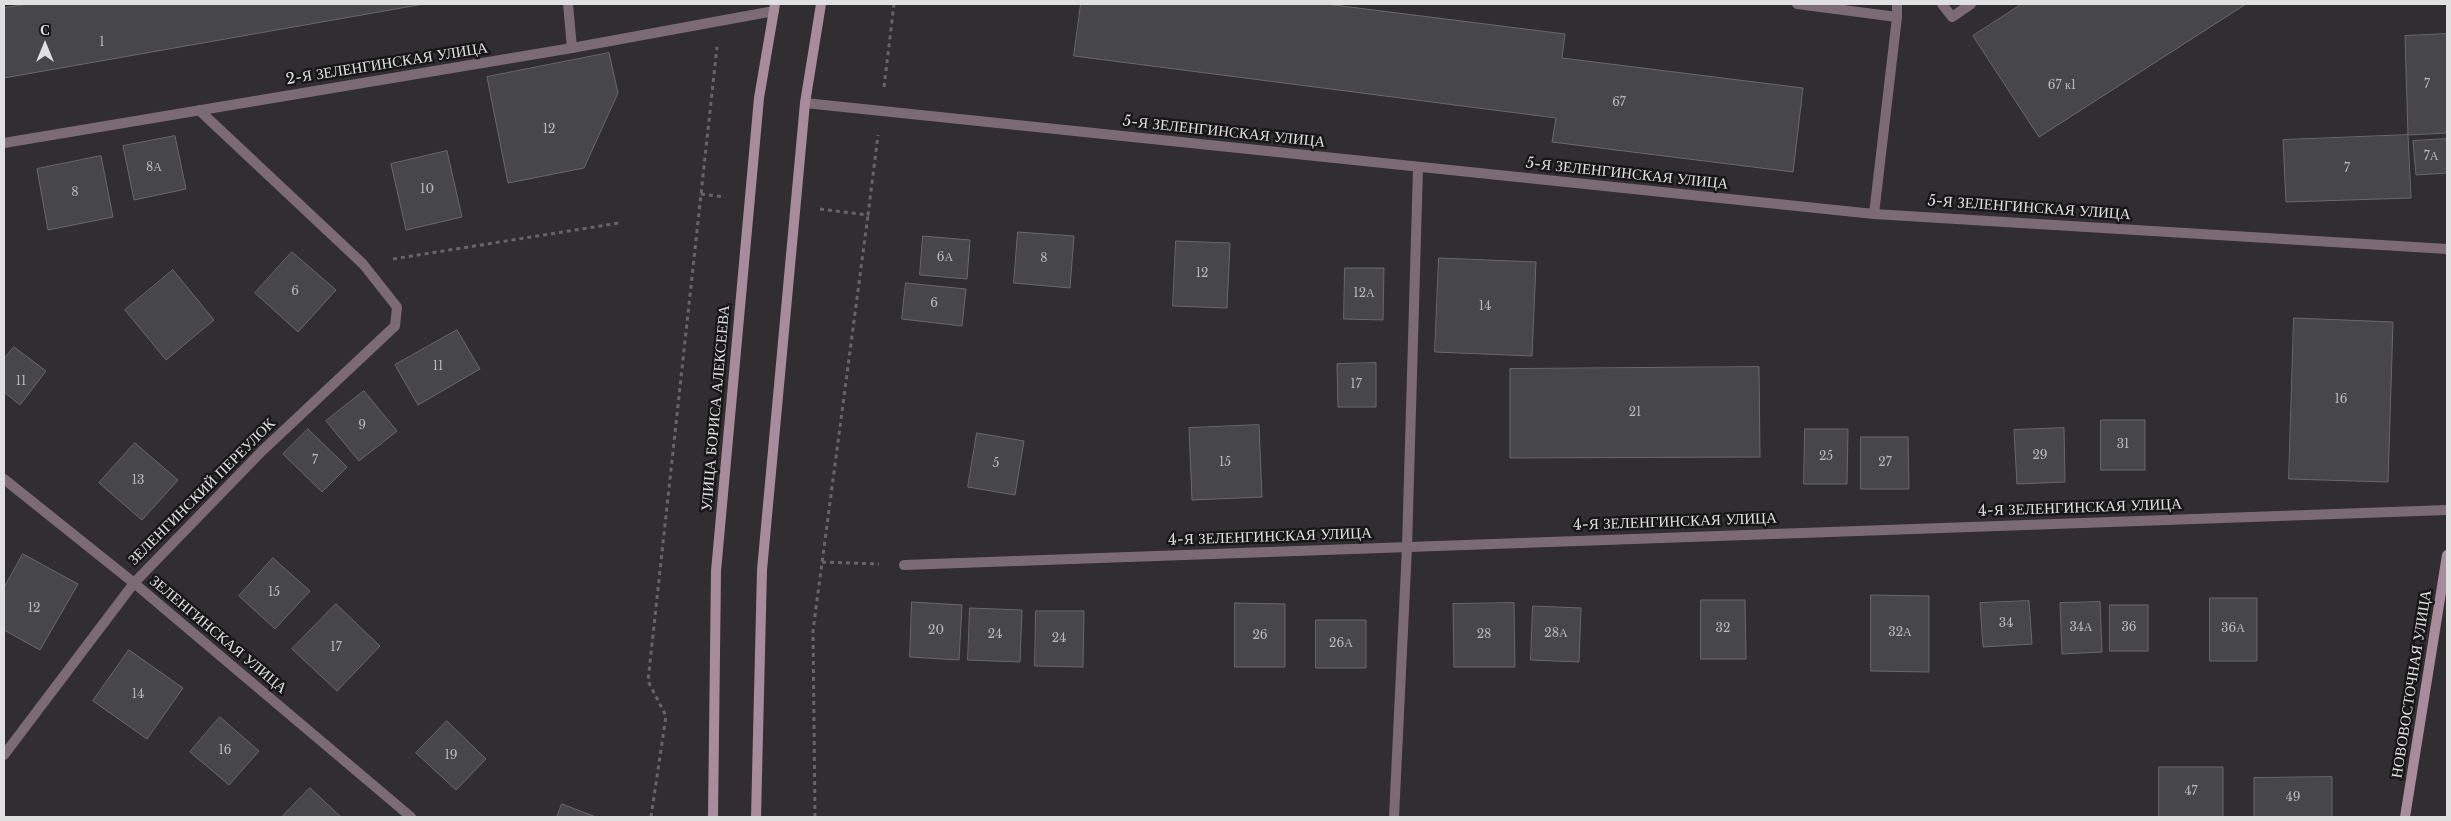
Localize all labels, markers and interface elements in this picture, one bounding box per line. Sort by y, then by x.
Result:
north arrow [20,20,70,70]
text: С [40,21,50,39]
house number: 1 [99,36,105,50]
street label: 2-Я ЗЕЛЕНГИНСКАЯ УЛИЦА [285,39,489,89]
house number: 7 [2424,78,2430,92]
house number: 67 к1 [2048,79,2076,93]
house number: 67 [1612,96,1626,110]
street label: 5-Я ЗЕЛЕНГИНСКАЯ УЛИЦА [1122,112,1326,152]
house number: 12 [543,123,555,137]
house number: 7А [2424,150,2438,164]
street label: 5-Я ЗЕЛЕНГИНСКАЯ УЛИЦА [1525,154,1729,194]
house number: 8А [146,161,162,175]
house number: 7 [2344,162,2350,176]
house number: 10 [420,183,434,197]
house number: 8 [71,186,79,200]
street label: 5-Я ЗЕЛЕНГИНСКАЯ УЛИЦА [1927,192,2131,224]
house number: 6А [937,251,953,265]
house number: 8 [1040,252,1048,266]
house number: 12 [1196,267,1208,281]
house number: 6 [291,285,299,299]
house number: 12А [1353,287,1375,301]
house number: 6 [930,297,938,311]
house number: 14 [1479,300,1491,314]
street label: УЛИЦА БОРИСА АЛЕКСЕЕВА [698,304,734,512]
house number: 11 [433,360,443,374]
house number: 11 [16,375,26,389]
house number: 17 [1350,378,1362,392]
house number: 16 [2334,393,2348,407]
house number: 21 [1629,406,1641,420]
street label: ЗЕЛЕНГИНСКИЙ ПЕРЕУЛОК [125,415,279,569]
house number: 9 [358,419,366,433]
house number: 31 [2117,438,2129,452]
house number: 29 [2032,449,2048,463]
house number: 25 [1819,450,1833,464]
house number: 7 [312,454,318,468]
house number: 15 [1219,456,1231,470]
house number: 27 [1878,456,1892,470]
house number: 5 [993,457,999,471]
house number: 13 [132,474,144,488]
street label: 4-Я ЗЕЛЕНГИНСКАЯ УЛИЦА [1978,495,2182,521]
street label: 4-Я ЗЕЛЕНГИНСКАЯ УЛИЦА [1573,509,1777,535]
street label: 4-Я ЗЕЛЕНГИНСКАЯ УЛИЦА [1168,524,1372,550]
street label: ЗЕЛЕНГИНСКАЯ УЛИЦА [146,572,290,698]
house number: 15 [268,586,280,600]
street label: НОВОВОСТОЧНАЯ УЛИЦА [2388,589,2436,779]
house number: 12 [28,602,40,616]
house number: 34 [1999,617,2013,631]
house number: 34А [2069,621,2093,635]
house number: 36 [2121,621,2137,635]
house number: 32 [1716,622,1730,636]
house number: 36А [2221,622,2245,636]
house number: 20 [928,624,944,638]
house number: 32А [1888,626,1912,640]
house number: 28А [1544,627,1568,641]
house number: 24 [988,628,1002,642]
house number: 28 [1477,628,1491,642]
house number: 26 [1252,629,1268,643]
house number: 24 [1052,632,1066,646]
house number: 26А [1329,637,1353,651]
house number: 17 [330,641,342,655]
house number: 14 [132,688,144,702]
house number: 16 [218,744,232,758]
house number: 19 [444,749,458,763]
house number: 47 [2184,785,2198,799]
house number: 49 [2286,791,2300,805]

